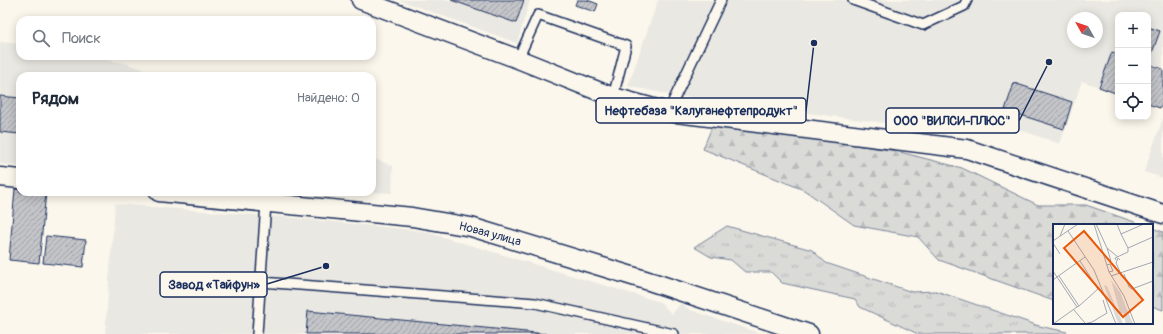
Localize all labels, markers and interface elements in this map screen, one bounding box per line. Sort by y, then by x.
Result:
north arrow [1067,12,1103,48]
map controls [1115,12,1151,120]
button: + [1115,12,1151,48]
search box [16,16,376,60]
icon: search [30,27,52,49]
text: Поиск [62,29,101,48]
button: − [1115,48,1151,84]
button: locate [1115,84,1151,120]
text: Рядом [32,88,79,109]
text: Найдено: 0 [297,90,360,106]
callout: Нефтебаза "Калуганефтепродукт" [596,98,806,123]
text: Нефтебаза "Калуганефтепродукт" [604,103,798,119]
callout: ООО "ВИЛСИ-ПЛЮС" [886,108,1019,133]
text: ООО "ВИЛСИ-ПЛЮС" [893,113,1011,129]
street label: Новая улица [457,219,523,250]
inset map [1053,224,1153,324]
callout: Завод «Тайфун» [160,272,267,297]
text: Завод «Тайфун» [168,277,260,293]

